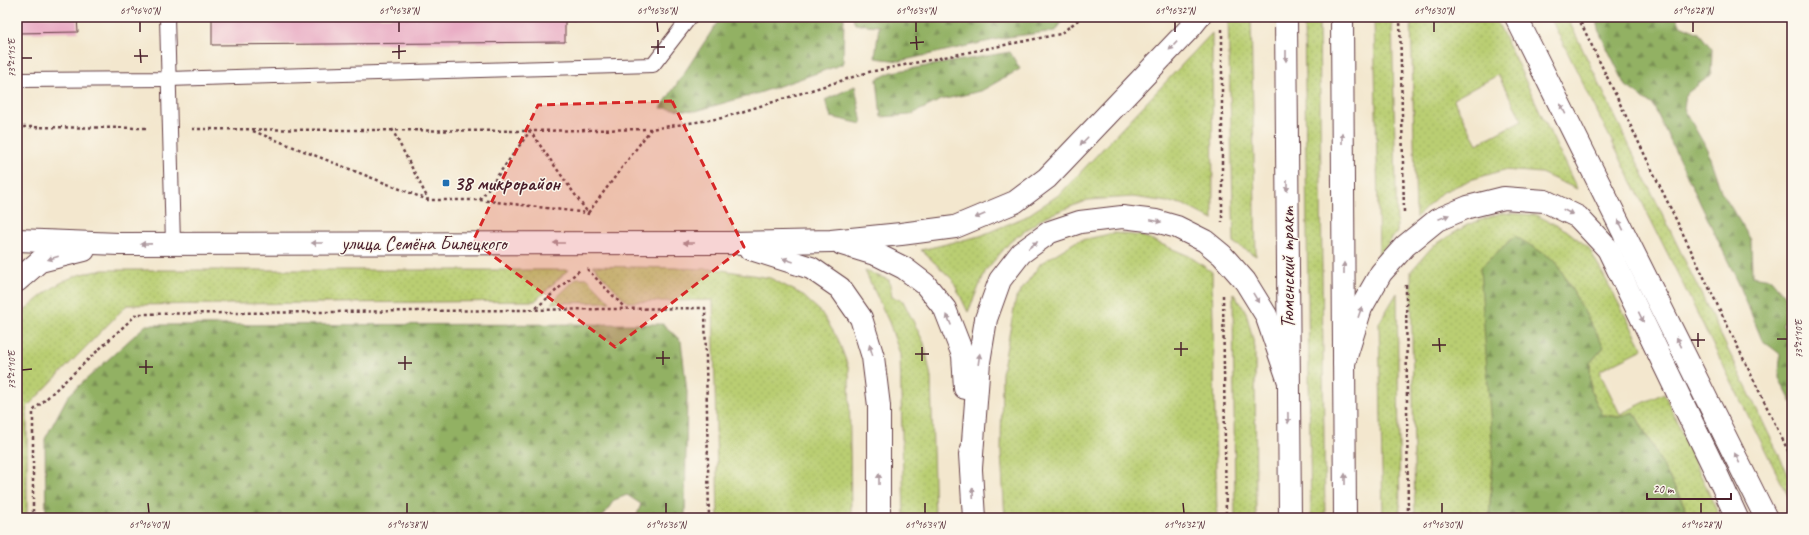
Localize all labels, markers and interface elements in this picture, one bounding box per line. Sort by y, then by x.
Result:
text: 61°16'40"N [120,4,162,17]
text: 61°16'38"N [379,4,421,17]
text: 61°16'36"N [637,4,679,17]
text: 61°16'34"N [896,4,938,17]
text: 61°16'32"N [1155,4,1197,17]
text: 61°16'30"N [1414,4,1456,17]
text: 61°16'28"N [1673,4,1715,17]
text: 73°21'15"E [5,37,18,77]
one-way arrow [1168,41,1178,51]
one-way arrow [1283,50,1289,63]
one-way arrow [1560,103,1566,115]
one-way arrow [1339,132,1346,144]
one-way arrow [1079,136,1089,146]
place label: 38 микрорайон [454,171,561,196]
marker: 38 микрорайон [441,178,451,188]
one-way arrow [1284,180,1290,193]
street label: Тюменский тракт [1275,206,1300,329]
one-way arrow [1563,209,1574,215]
one-way arrow [1439,213,1451,219]
one-way arrow [974,214,986,220]
one-way arrow [1150,219,1162,225]
one-way arrow [1618,219,1624,231]
street label: улица Семёна Билецкого [340,231,509,256]
one-way arrow [553,239,565,246]
one-way arrow [310,240,323,246]
one-way arrow [682,240,695,246]
one-way arrow [139,241,152,247]
one-way arrow [1027,241,1038,249]
one-way arrow [47,255,59,261]
one-way arrow [781,256,793,262]
one-way arrow [1340,262,1347,274]
one-way arrow [1252,292,1259,304]
one-way arrow [1358,306,1364,318]
one-way arrow [1638,311,1644,323]
one-way arrow [946,314,952,325]
text: 73°21'10"E [1792,318,1805,358]
one-way arrow [1676,336,1682,347]
one-way arrow [868,343,874,355]
text: 73°21'10"E [5,349,18,389]
one-way arrow [976,353,982,365]
one-way arrow [1285,412,1292,424]
one-way arrow [1734,452,1740,464]
one-way arrow [876,472,882,485]
one-way arrow [1342,472,1348,485]
scale bar [1647,475,1731,501]
text: 20 m [1653,481,1675,497]
one-way arrow [969,487,976,499]
text: 61°16'40"N [129,518,171,531]
text: 61°16'38"N [387,518,429,531]
text: 61°16'36"N [646,518,688,531]
text: 61°16'34"N [905,518,947,531]
text: 61°16'32"N [1164,518,1206,531]
text: 61°16'30"N [1422,518,1464,531]
text: 61°16'28"N [1681,518,1723,531]

